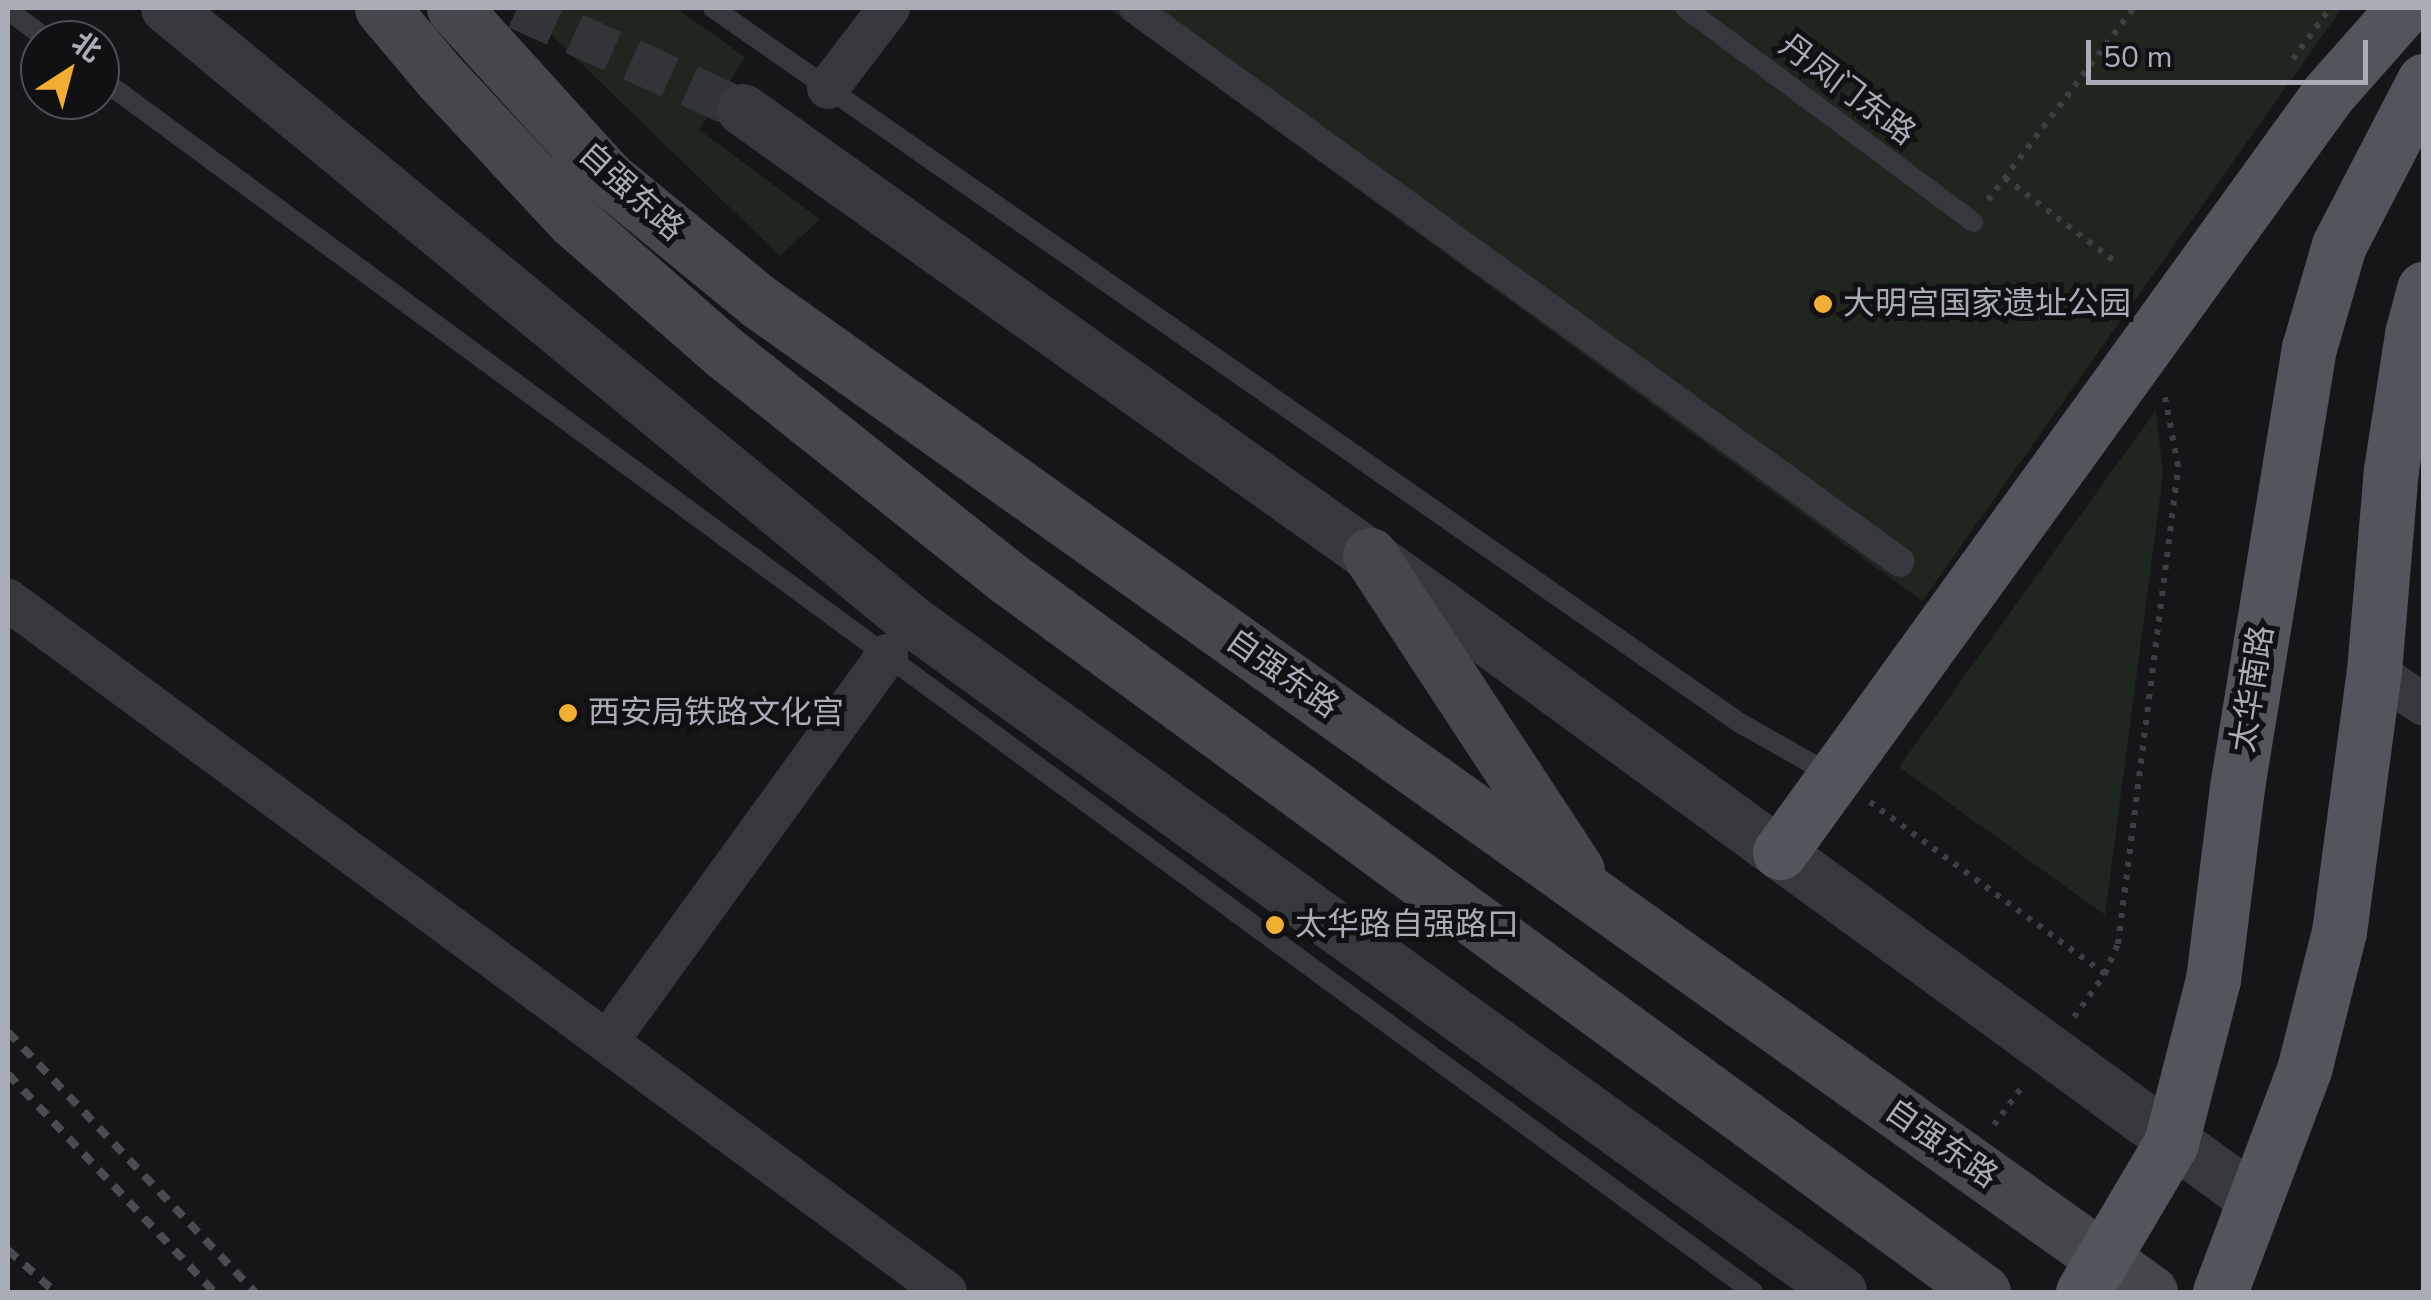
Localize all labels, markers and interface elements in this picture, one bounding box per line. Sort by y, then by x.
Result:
north arrow [20,20,120,120]
scale bar [2091,20,2374,82]
text: 北 [64,24,109,71]
street label: 丹凤门东路 [1772,27,1922,153]
text: 50 m [2103,37,2172,78]
street label: 自强东路 [571,135,691,249]
place label: 大明宫国家遗址公园 [1843,285,2131,323]
marker: 大明宫国家遗址公园 [1812,293,1834,315]
street label: 自强东路 [1219,622,1345,726]
street label: 太华南路 [2224,623,2282,755]
place label: 西安局铁路文化宫 [588,694,844,732]
marker: 西安局铁路文化宫 [557,702,579,724]
place label: 太华路自强路口 [1295,906,1519,944]
marker: 太华路自强路口 [1264,914,1286,936]
street label: 自强东路 [1878,1092,2004,1196]

